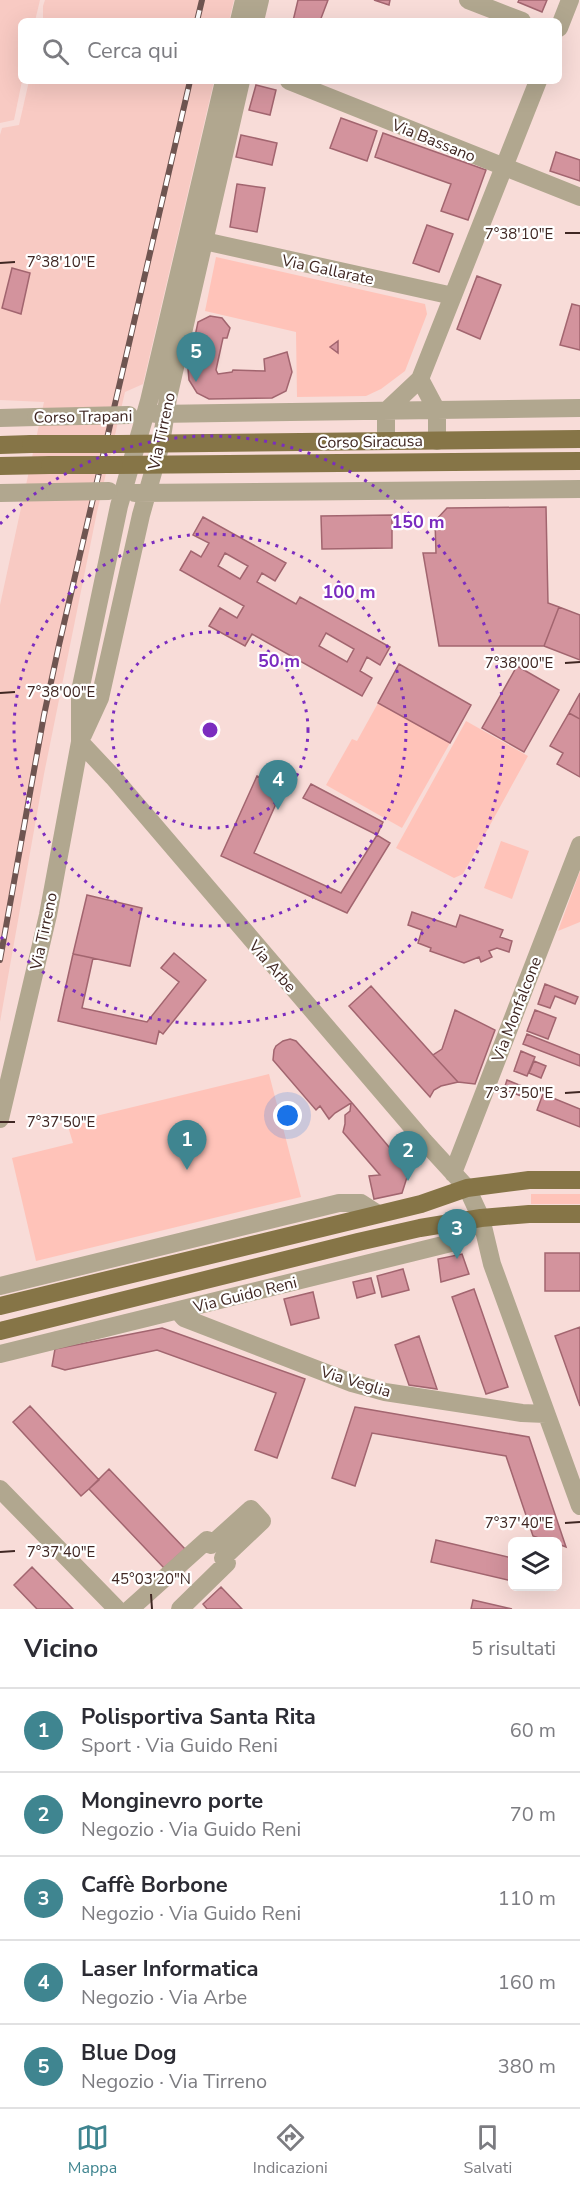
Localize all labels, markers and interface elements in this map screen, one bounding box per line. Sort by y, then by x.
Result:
search box [18,18,562,84]
icon: search [39,35,72,68]
text: Cerca qui [87,36,178,66]
street label: Via Bassano [388,114,479,168]
text: 7°38'10"E [485,224,553,244]
street label: Via Gallarate [279,249,376,290]
text: 7°38'10"E [27,252,95,272]
pin: 5 [176,332,216,382]
street label: Via Tirreno [143,390,181,473]
street label: Corso Trapani [34,405,133,429]
street label: Corso Siracusa [317,430,423,454]
text: 150 m [391,510,445,534]
text: 100 m [322,580,376,604]
text: 50 m [258,649,300,673]
text: 7°38'00"E [485,653,553,673]
text: 7°38'00"E [27,682,95,702]
centre of rings [200,720,220,740]
pin: 4 [258,760,298,810]
street label: Via Tirreno [25,890,63,973]
street label: Via Arbe [243,935,301,997]
street label: Via Monfalcone [486,954,547,1066]
text: 7°37'50"E [485,1083,553,1103]
your location [273,1101,302,1130]
text: 7°37'50"E [27,1112,95,1132]
pin: 1 [168,1120,207,1170]
pin: 2 [388,1132,428,1181]
pin: 3 [438,1210,476,1259]
street label: Via Guido Reni [190,1271,299,1319]
street label: Via Veglia [317,1361,393,1403]
text: 7°37'40"E [485,1513,553,1533]
map controls [508,1537,562,1591]
button: layers [508,1537,562,1591]
text: 7°37'40"E [27,1542,95,1562]
text: 45°03'20"N [111,1569,191,1589]
text: Vicino [24,1631,98,1666]
text: 5 risultati [471,1635,556,1662]
text: Polisportiva Santa Rita [81,1702,316,1732]
text: 1 [38,1717,50,1744]
text: 60 m [510,1717,556,1744]
text: Sport · Via Guido Reni [81,1732,278,1759]
text: Monginevro porte [81,1786,263,1816]
text: 2 [38,1801,50,1828]
text: 70 m [510,1801,556,1828]
text: Negozio · Via Guido Reni [81,1816,301,1843]
text: Caffè Borbone [81,1870,228,1900]
text: 3 [38,1885,50,1912]
text: 110 m [498,1885,556,1912]
text: Negozio · Via Guido Reni [81,1900,301,1927]
text: Laser Informatica [81,1954,258,1984]
text: 4 [38,1969,50,1996]
text: 160 m [498,1969,556,1996]
text: Negozio · Via Arbe [81,1984,247,2011]
text: Blue Dog [81,2038,176,2068]
text: 5 [38,2053,50,2080]
text: 380 m [498,2053,556,2080]
text: Negozio · Via Tirreno [81,2068,267,2095]
tab: Mappa [68,2121,117,2179]
tab: Indicazioni [253,2121,328,2179]
tab: Salvati [463,2121,512,2179]

